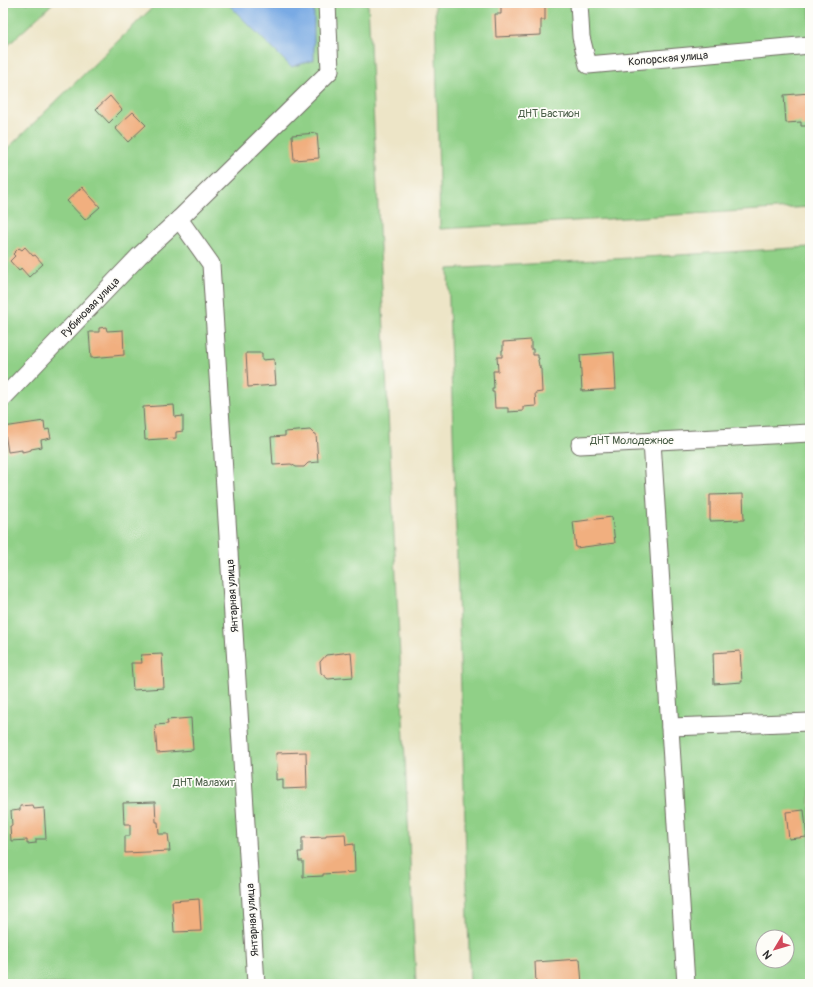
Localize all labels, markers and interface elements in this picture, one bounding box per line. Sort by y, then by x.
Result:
street label: Копорская улица [627,49,709,68]
park label: ДНТ Бастион [518,107,579,120]
street label: Рубиновая улица [59,275,122,340]
park label: ДНТ Молодежное [589,434,674,447]
street label: Янтарная улица [223,559,242,633]
park label: ДНТ Малахит [172,776,235,789]
street label: Янтарная улица [243,883,262,957]
north arrow [755,929,795,969]
text: N [760,947,775,962]

